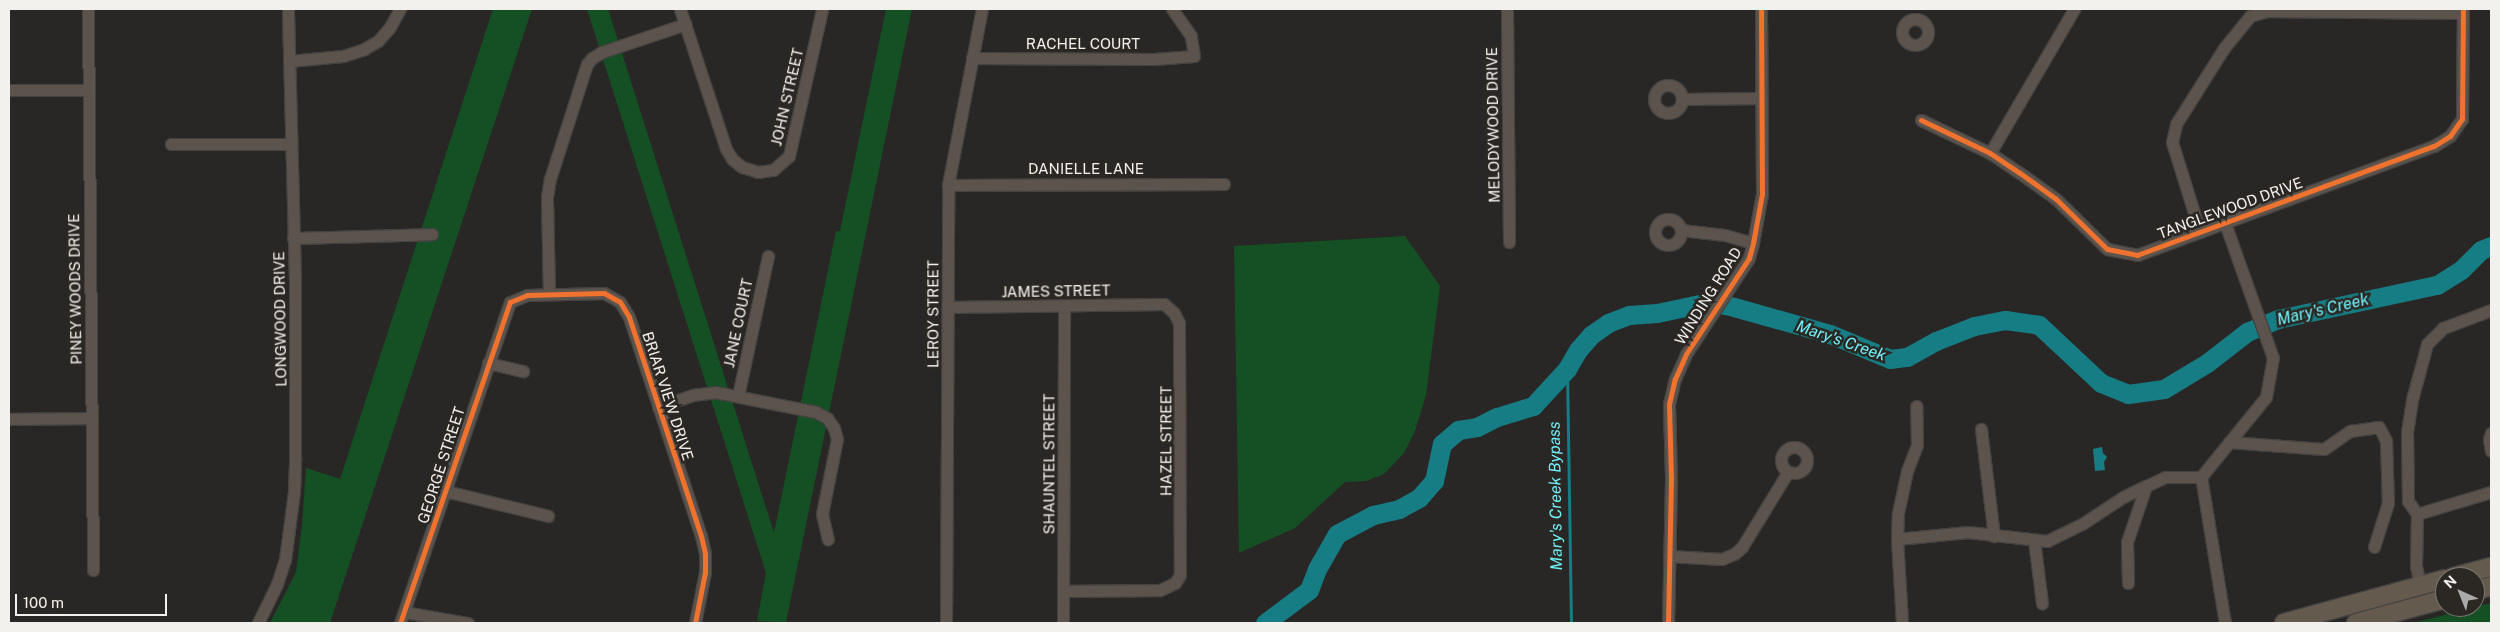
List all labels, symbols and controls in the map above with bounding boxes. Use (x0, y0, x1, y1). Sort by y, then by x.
street label: RACHEL COURT (1026, 35, 1140, 53)
street label: JOHN STREET (767, 46, 807, 148)
street label: MELODYWOOD DRIVE (1483, 47, 1503, 203)
street label: DANIELLE LANE (1028, 160, 1144, 178)
street label: TANGLEWOOD DRIVE (2155, 173, 2305, 243)
street label: PINEY WOODS DRIVE (65, 213, 85, 365)
street label: WINDING ROAD (1671, 244, 1745, 348)
street label: LONGWOOD DRIVE (270, 251, 290, 387)
street label: LEROY STREET (924, 260, 942, 368)
street label: JANE COURT (720, 277, 756, 369)
street label: JAMES STREET (1001, 281, 1111, 301)
water label: Mary's Creek (2275, 290, 2371, 330)
water label: Mary's Creek (1794, 317, 1888, 365)
street label: BRIAR VIEW DRIVE (639, 329, 697, 463)
street label: HAZEL STREET (1157, 386, 1175, 496)
street label: SHAUNTEL STREET (1040, 394, 1058, 534)
street label: GEORGE STREET (414, 404, 468, 526)
water label: Mary's Creek Bypass (1545, 421, 1567, 571)
north arrow (2435, 567, 2485, 617)
text: N (2441, 572, 2460, 591)
scale bar (18, 584, 170, 616)
text: 100 m (23, 594, 64, 611)

